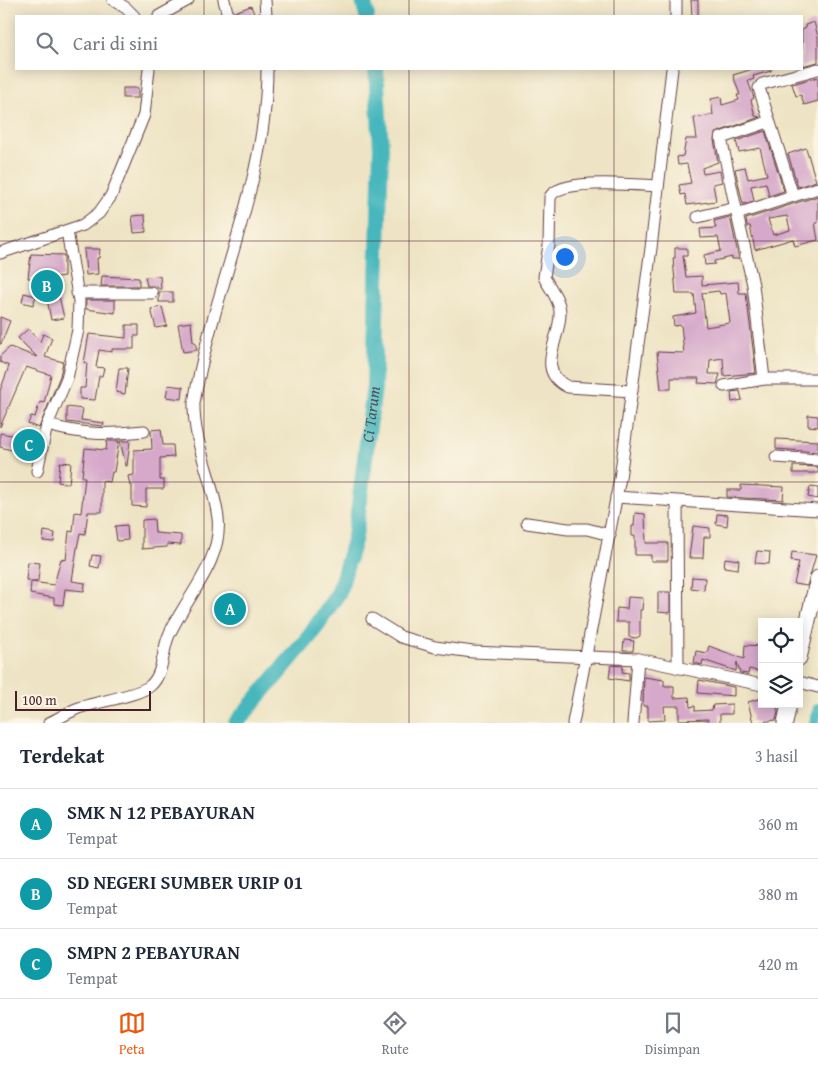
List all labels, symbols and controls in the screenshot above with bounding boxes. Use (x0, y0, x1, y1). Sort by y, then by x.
search box (15, 15, 803, 70)
icon: search (33, 29, 61, 57)
text: Cari di sini (73, 29, 158, 57)
your location (552, 244, 578, 270)
pin: B (31, 267, 63, 305)
water label: Ci Tarum (355, 384, 386, 444)
pin: C (13, 426, 45, 464)
pin: A (214, 590, 246, 628)
map controls (758, 618, 803, 708)
button: locate (758, 618, 803, 663)
button: layers (758, 663, 803, 708)
scale bar (15, 688, 151, 711)
text: 100 m (22, 690, 57, 710)
text: Terdekat (20, 740, 104, 771)
text: 3 hasil (755, 744, 798, 768)
text: SMK N 12 PEBAYURAN (67, 798, 255, 826)
text: A (31, 812, 41, 836)
text: 360 m (758, 812, 798, 836)
text: Tempat (67, 826, 118, 850)
text: SD NEGERI SUMBER URIP 01 (67, 868, 303, 896)
text: B (31, 882, 41, 906)
text: 380 m (758, 882, 798, 906)
text: Tempat (67, 896, 118, 920)
text: SMPN 2 PEBAYURAN (67, 938, 240, 966)
text: C (31, 952, 41, 976)
text: 420 m (758, 952, 798, 976)
text: Tempat (67, 966, 118, 990)
tab: Peta (118, 1009, 146, 1059)
tab: Rute (381, 1009, 409, 1059)
tab: Disimpan (645, 1009, 700, 1059)

